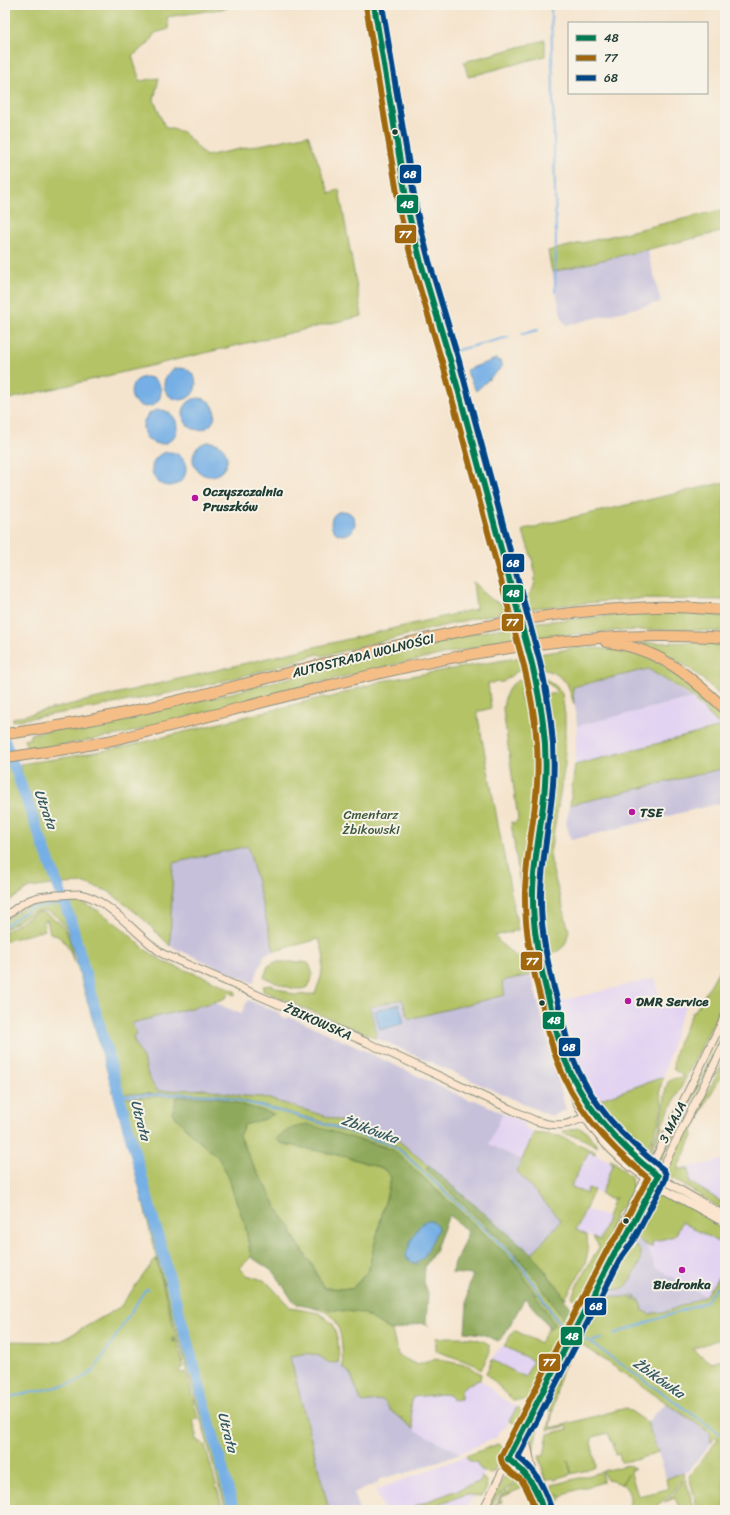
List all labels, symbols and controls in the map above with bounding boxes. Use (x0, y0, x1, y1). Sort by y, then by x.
legend (568, 22, 708, 94)
text: 48 (604, 27, 619, 49)
text: 77 (604, 47, 619, 69)
text: 68 (604, 67, 618, 89)
unlabelled marker (390, 127, 400, 137)
line badge: 68 (399, 164, 422, 184)
text: 68 (403, 165, 417, 184)
line badge: 48 (396, 194, 419, 214)
text: 48 (399, 195, 414, 214)
line badge: 77 (394, 224, 417, 244)
text: 77 (399, 225, 413, 244)
place label: Oczyszczalnia Pruszków (202, 480, 283, 518)
marker: Oczyszczalnia Pruszków (190, 493, 200, 503)
line badge: 68 (502, 553, 525, 573)
text: 68 (506, 554, 520, 573)
line badge: 48 (502, 584, 524, 603)
text: 48 (505, 584, 520, 603)
line badge: 77 (501, 613, 524, 632)
text: 77 (506, 613, 520, 632)
street label: AUTOSTRADA WOLNOŚCI (289, 627, 437, 685)
water label: Utrata (27, 786, 65, 834)
place label: TSE (640, 801, 664, 824)
park label: Cmentarz Żbikowski (342, 803, 400, 841)
marker: TSE (627, 807, 637, 817)
line badge: 77 (520, 951, 543, 971)
text: 77 (526, 952, 540, 971)
place label: DMR Service (636, 990, 709, 1013)
street label: ŻBIKOWSKA (280, 996, 356, 1047)
marker: DMR Service (623, 996, 633, 1006)
unlabelled marker (537, 998, 547, 1008)
line badge: 48 (542, 1011, 565, 1030)
text: 48 (546, 1011, 561, 1030)
line badge: 68 (558, 1037, 581, 1057)
text: 68 (562, 1038, 576, 1057)
water label: Utrata (123, 1097, 158, 1145)
street label: 3 MAJA (652, 1097, 693, 1147)
water label: Żbikówka (338, 1108, 403, 1152)
unlabelled marker (621, 1216, 631, 1226)
marker: Biedronka (677, 1265, 687, 1275)
place label: Biedronka (653, 1273, 711, 1296)
line badge: 68 (584, 1297, 607, 1316)
text: 68 (589, 1297, 603, 1316)
line badge: 48 (560, 1326, 583, 1346)
text: 48 (564, 1327, 579, 1346)
water label: Żbikówka (628, 1351, 691, 1407)
line badge: 77 (538, 1353, 561, 1372)
text: 77 (543, 1353, 557, 1372)
water label: Utrata (210, 1409, 245, 1457)

